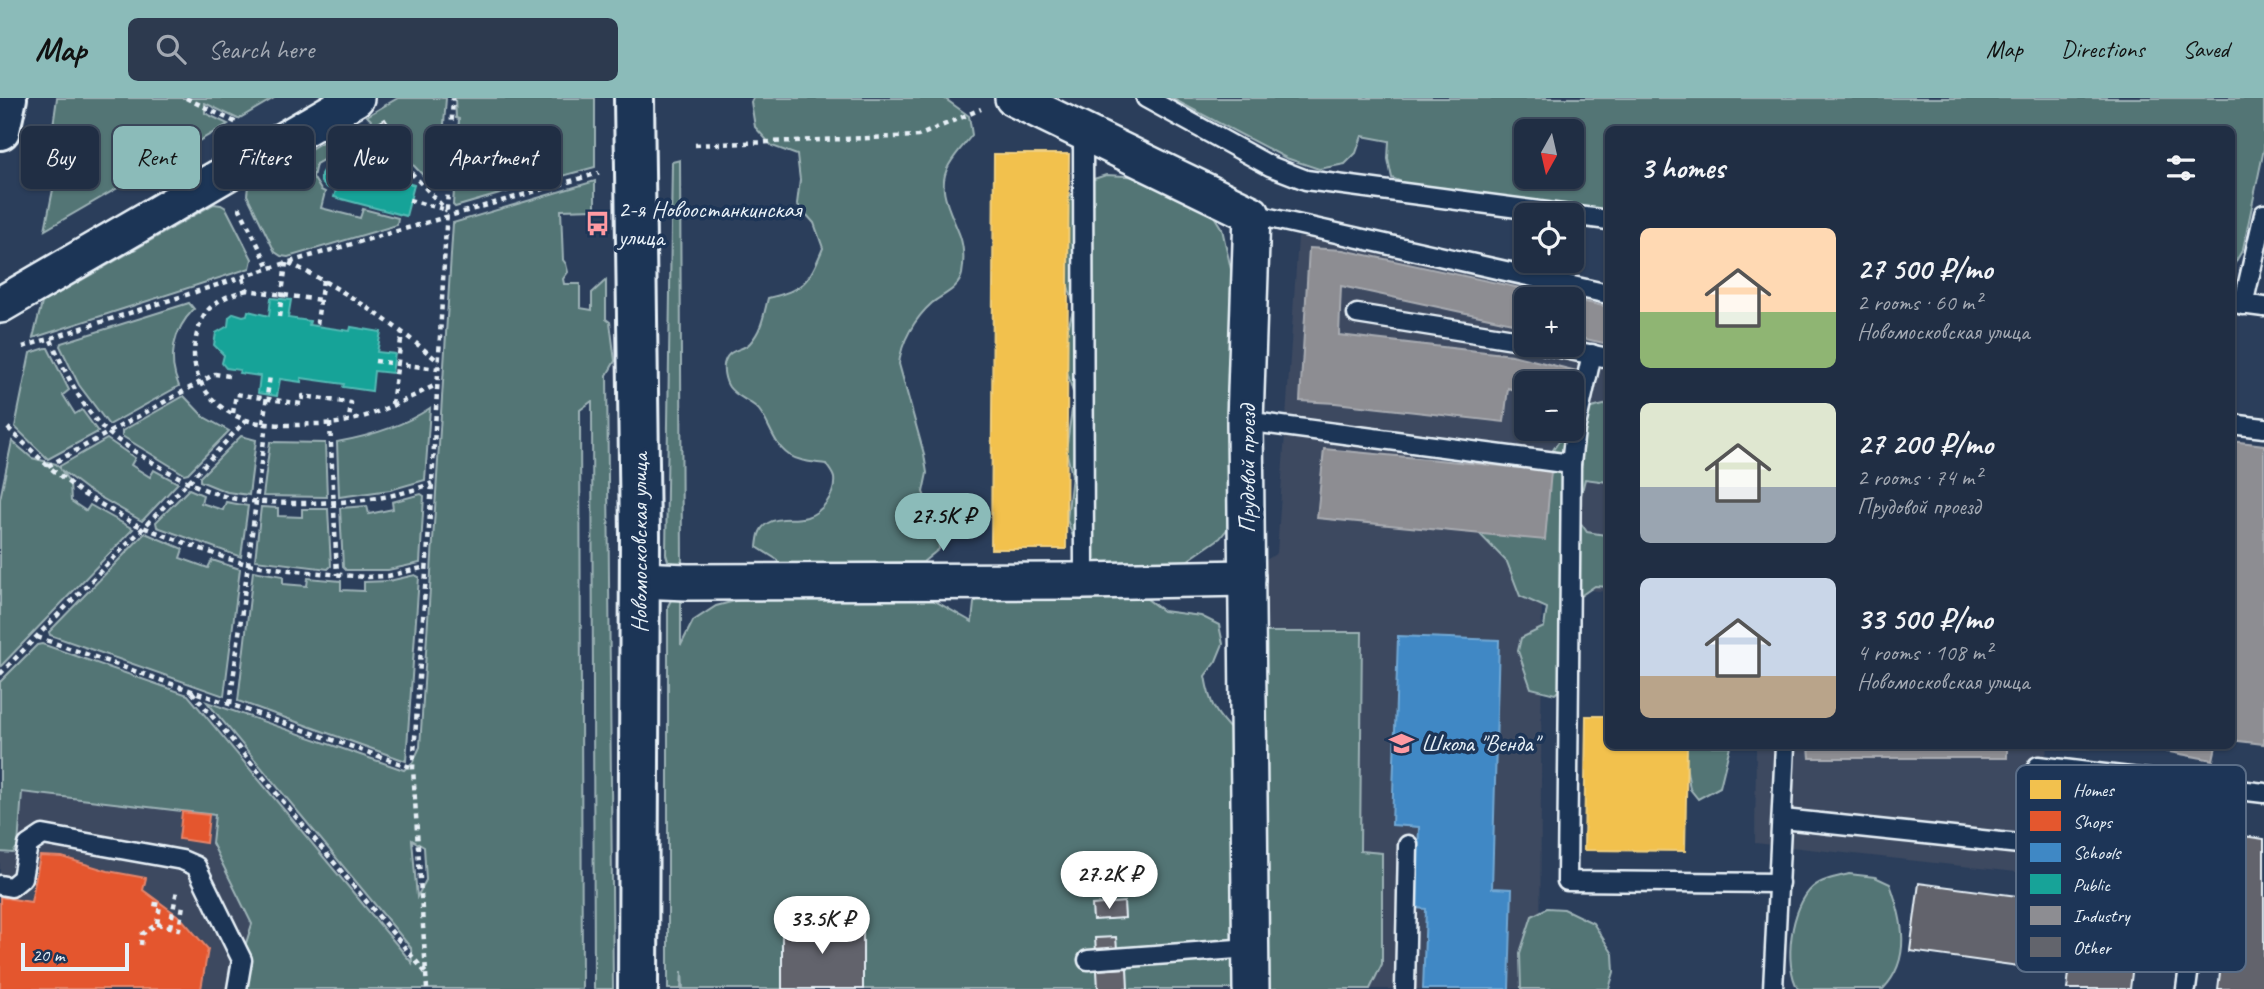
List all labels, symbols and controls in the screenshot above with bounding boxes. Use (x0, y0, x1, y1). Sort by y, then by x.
search box (128, 18, 618, 81)
text: Map (35, 28, 86, 70)
icon: search (152, 30, 190, 68)
text: Search here (208, 33, 314, 66)
text: Map (1986, 34, 2023, 64)
text: Directions (2061, 34, 2144, 64)
text: Saved (2182, 34, 2229, 64)
north arrow (1514, 119, 1584, 189)
map controls (1514, 119, 1584, 441)
chip: Buy (21, 126, 99, 189)
chip: Rent (113, 126, 200, 189)
chip: Filters (214, 126, 314, 189)
chip: New (328, 126, 411, 189)
chip: Apartment (425, 126, 561, 189)
text: 3 homes (1640, 149, 1725, 187)
icon: filters (2162, 149, 2200, 187)
place label: 2-я Новоостанкинская улица (616, 194, 803, 252)
button: locate (1514, 203, 1584, 273)
bus stop icon: 2-я Новоостанкинская улица (584, 209, 612, 237)
text: 27 500 ₽/mo (1857, 250, 1992, 288)
icon: home (1696, 256, 1780, 340)
button: + (1514, 287, 1584, 357)
text: 2 rooms · 60 m² (1857, 288, 1981, 317)
text: Новомосковская улица (1857, 317, 2030, 346)
button: − (1514, 371, 1584, 441)
street label: Прудовой проезд (1232, 402, 1262, 533)
text: 27 200 ₽/mo (1857, 425, 1993, 463)
icon: home (1696, 431, 1780, 515)
street label: Новомосковская улица (624, 451, 654, 633)
text: 2 rooms · 74 m² (1857, 463, 1981, 492)
text: Прудовой проезд (1857, 492, 1980, 521)
pin: 27.5K ₽ (878, 494, 1008, 553)
text: 27.5K ₽ (911, 501, 975, 530)
text: 33 500 ₽/mo (1857, 600, 1992, 638)
icon: home (1696, 606, 1780, 690)
text: 4 rooms · 108 m² (1857, 638, 1992, 667)
text: Новомосковская улица (1857, 667, 2030, 696)
place label: Школа "Венда" (1421, 728, 1544, 758)
school or university icon: Школа "Венда" (1387, 729, 1415, 757)
legend (2016, 765, 2246, 972)
text: Homes (2073, 778, 2115, 802)
text: Shops (2073, 810, 2113, 834)
text: Schools (2073, 841, 2123, 865)
pin: 27.2K ₽ (1044, 852, 1174, 911)
text: 27.2K ₽ (1077, 859, 1141, 888)
text: Public (2073, 873, 2111, 897)
pin: 33.5K ₽ (757, 896, 887, 956)
text: 33.5K ₽ (790, 904, 854, 933)
text: Industry (2073, 904, 2131, 928)
text: Other (2073, 936, 2113, 960)
scale bar (21, 940, 130, 972)
text: 20 m (32, 943, 64, 967)

